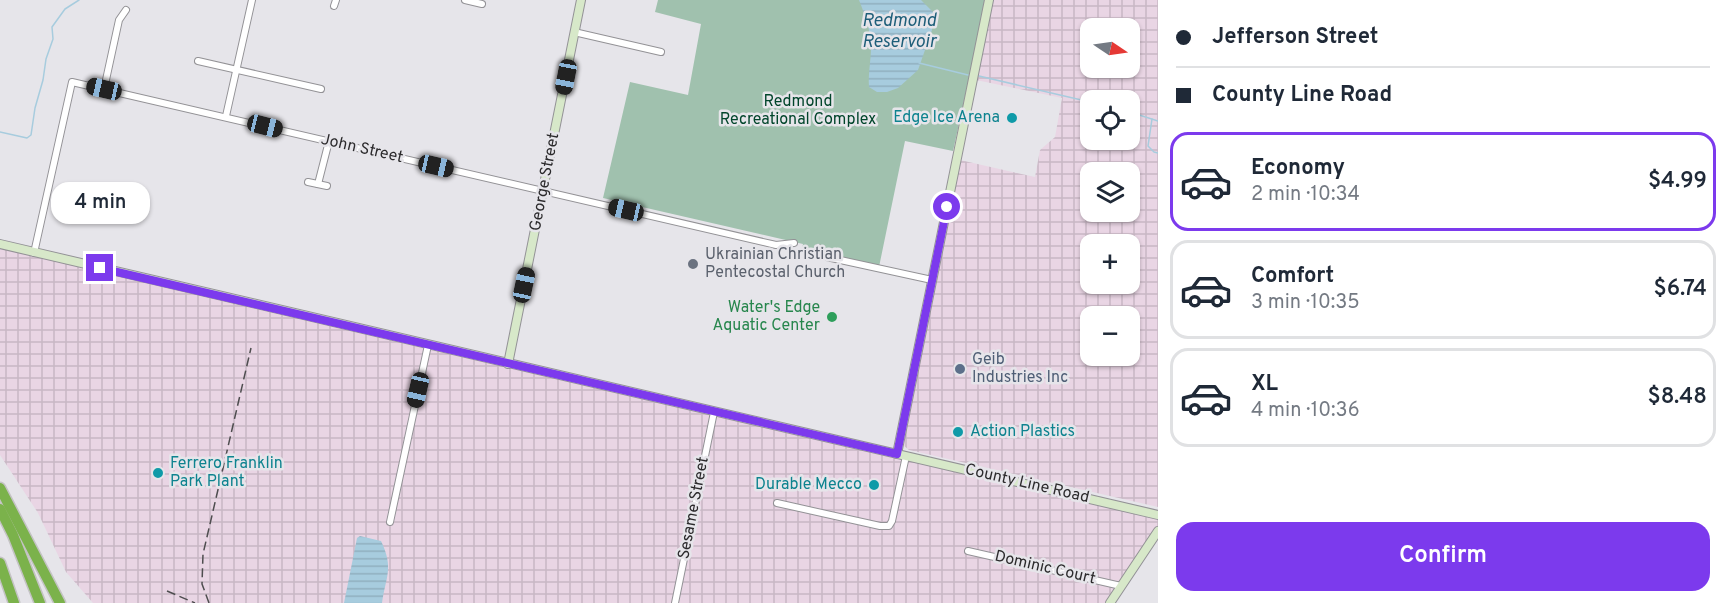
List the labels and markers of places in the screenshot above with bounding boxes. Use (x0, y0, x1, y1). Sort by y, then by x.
place label: Edge Ice Arena (893, 108, 1000, 128)
marker: Edge Ice Arena (1005, 111, 1019, 125)
place label: Ukrainian Christian Pentecostal Church (705, 245, 845, 283)
marker: Ukrainian Christian Pentecostal Church (686, 257, 700, 271)
place label: Water's Edge Aquatic Center (713, 298, 820, 336)
marker: Water's Edge Aquatic Center (825, 310, 839, 324)
place label: Geib Industries Inc (972, 350, 1068, 388)
marker: Geib Industries Inc (953, 362, 967, 376)
place label: Action Plastics (970, 422, 1075, 442)
marker: Action Plastics (951, 425, 965, 439)
place label: Ferrero Franklin Park Plant (170, 454, 283, 492)
marker: Ferrero Franklin Park Plant (151, 466, 165, 480)
place label: Durable Mecco (755, 475, 862, 495)
marker: Durable Mecco (867, 478, 881, 492)

